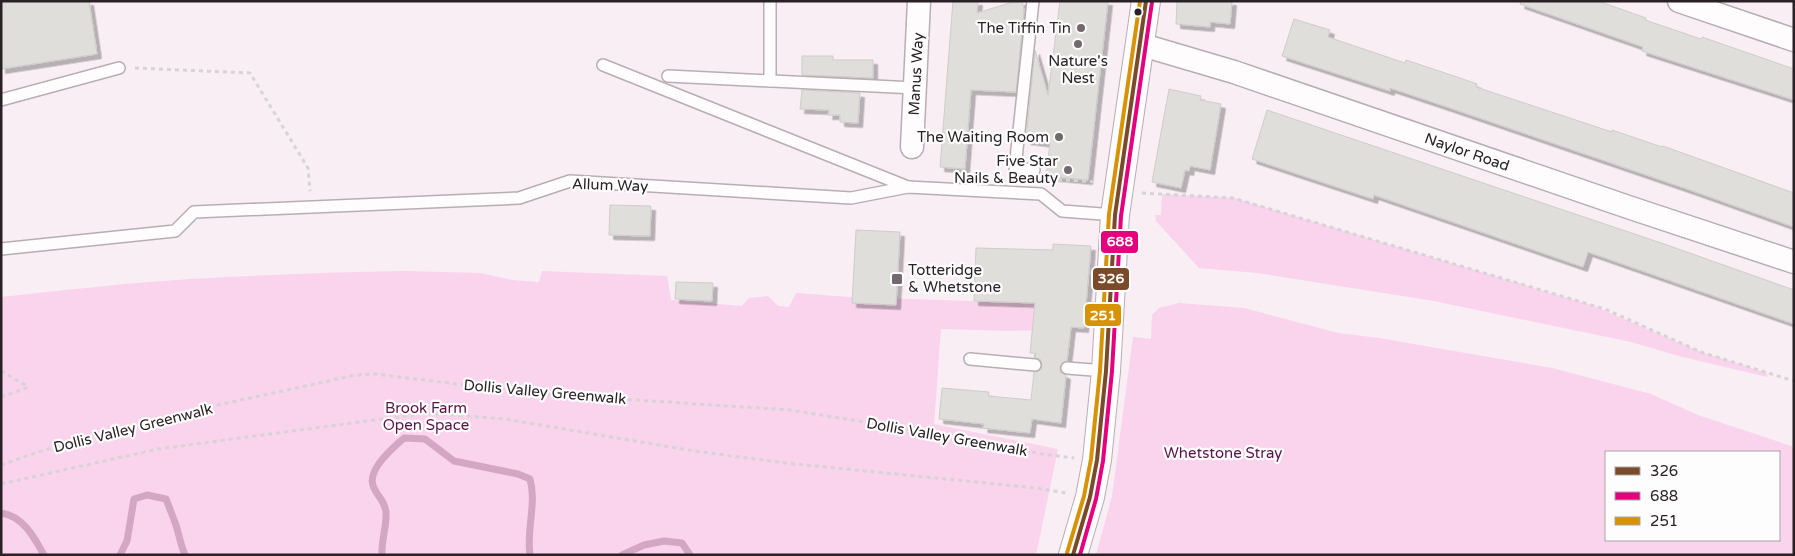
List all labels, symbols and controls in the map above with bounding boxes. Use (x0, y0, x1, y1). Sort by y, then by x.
unlabelled marker (1133, 7, 1143, 17)
place label: The Tiffin Tin (977, 19, 1071, 37)
marker: The Tiffin Tin (1075, 22, 1087, 34)
street label: Manus Way (905, 32, 927, 116)
marker: Nature's Nest (1072, 38, 1084, 50)
place label: Nature's Nest (1048, 52, 1108, 87)
place label: The Waiting Room (917, 128, 1049, 146)
street label: Naylor Road (1422, 129, 1512, 175)
marker: The Waiting Room (1053, 131, 1065, 143)
place label: Five Star Nails & Beauty (954, 152, 1058, 187)
marker: Five Star Nails & Beauty (1062, 164, 1074, 176)
street label: Allum Way (572, 175, 648, 195)
line badge: 688 (1100, 230, 1139, 254)
text: 688 (1107, 233, 1133, 250)
place label: Totteridge & Whetstone (908, 261, 1001, 296)
line badge: 326 (1092, 267, 1130, 291)
text: 326 (1098, 270, 1124, 287)
marker: Totteridge & Whetstone (890, 272, 904, 286)
line badge: 251 (1084, 303, 1122, 327)
text: 251 (1090, 307, 1116, 324)
street label: Dollis Valley Greenwalk (463, 376, 627, 408)
park label: Brook Farm Open Space (383, 399, 469, 434)
street label: Dollis Valley Greenwalk (52, 400, 214, 456)
street label: Dollis Valley Greenwalk (865, 414, 1029, 460)
park label: Whetstone Stray (1164, 444, 1282, 462)
legend (1605, 451, 1780, 541)
text: 326 (1650, 462, 1678, 480)
text: 688 (1650, 487, 1678, 505)
text: 251 (1650, 512, 1678, 530)

